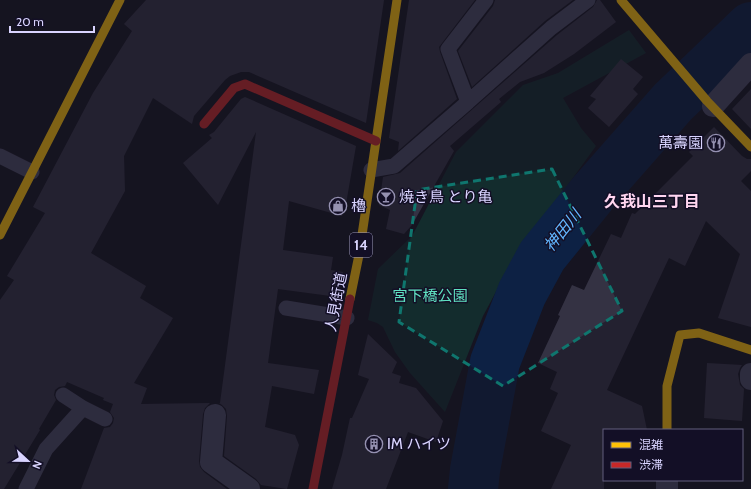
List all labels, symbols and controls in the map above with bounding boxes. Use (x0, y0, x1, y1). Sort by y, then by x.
scale bar (10, 8, 94, 34)
text: 20 m (16, 14, 44, 29)
restaurant icon: 萬壽園 (706, 133, 726, 153)
place label: 萬壽園 (658, 134, 703, 152)
bar icon: 焼き鳥 とり亀 (376, 187, 396, 207)
place label: 焼き鳥 とり亀 (399, 188, 492, 206)
district label: 久我山三丁目 (604, 192, 700, 211)
shop icon: 櫓 (328, 196, 348, 216)
place label: 櫓 (351, 197, 366, 215)
water label: 神田川 (540, 204, 586, 255)
road number: 14 (350, 233, 372, 257)
street label: 人見街道 (321, 271, 351, 333)
park label: 宮下橋公園 (392, 287, 468, 305)
legend (603, 429, 743, 481)
building icon: IM ハイツ (364, 434, 384, 454)
place label: IM ハイツ (387, 435, 451, 453)
text: 混雑 (639, 437, 663, 452)
north arrow (8, 441, 48, 481)
text: 渋滞 (639, 457, 663, 472)
text: N (29, 459, 45, 471)

